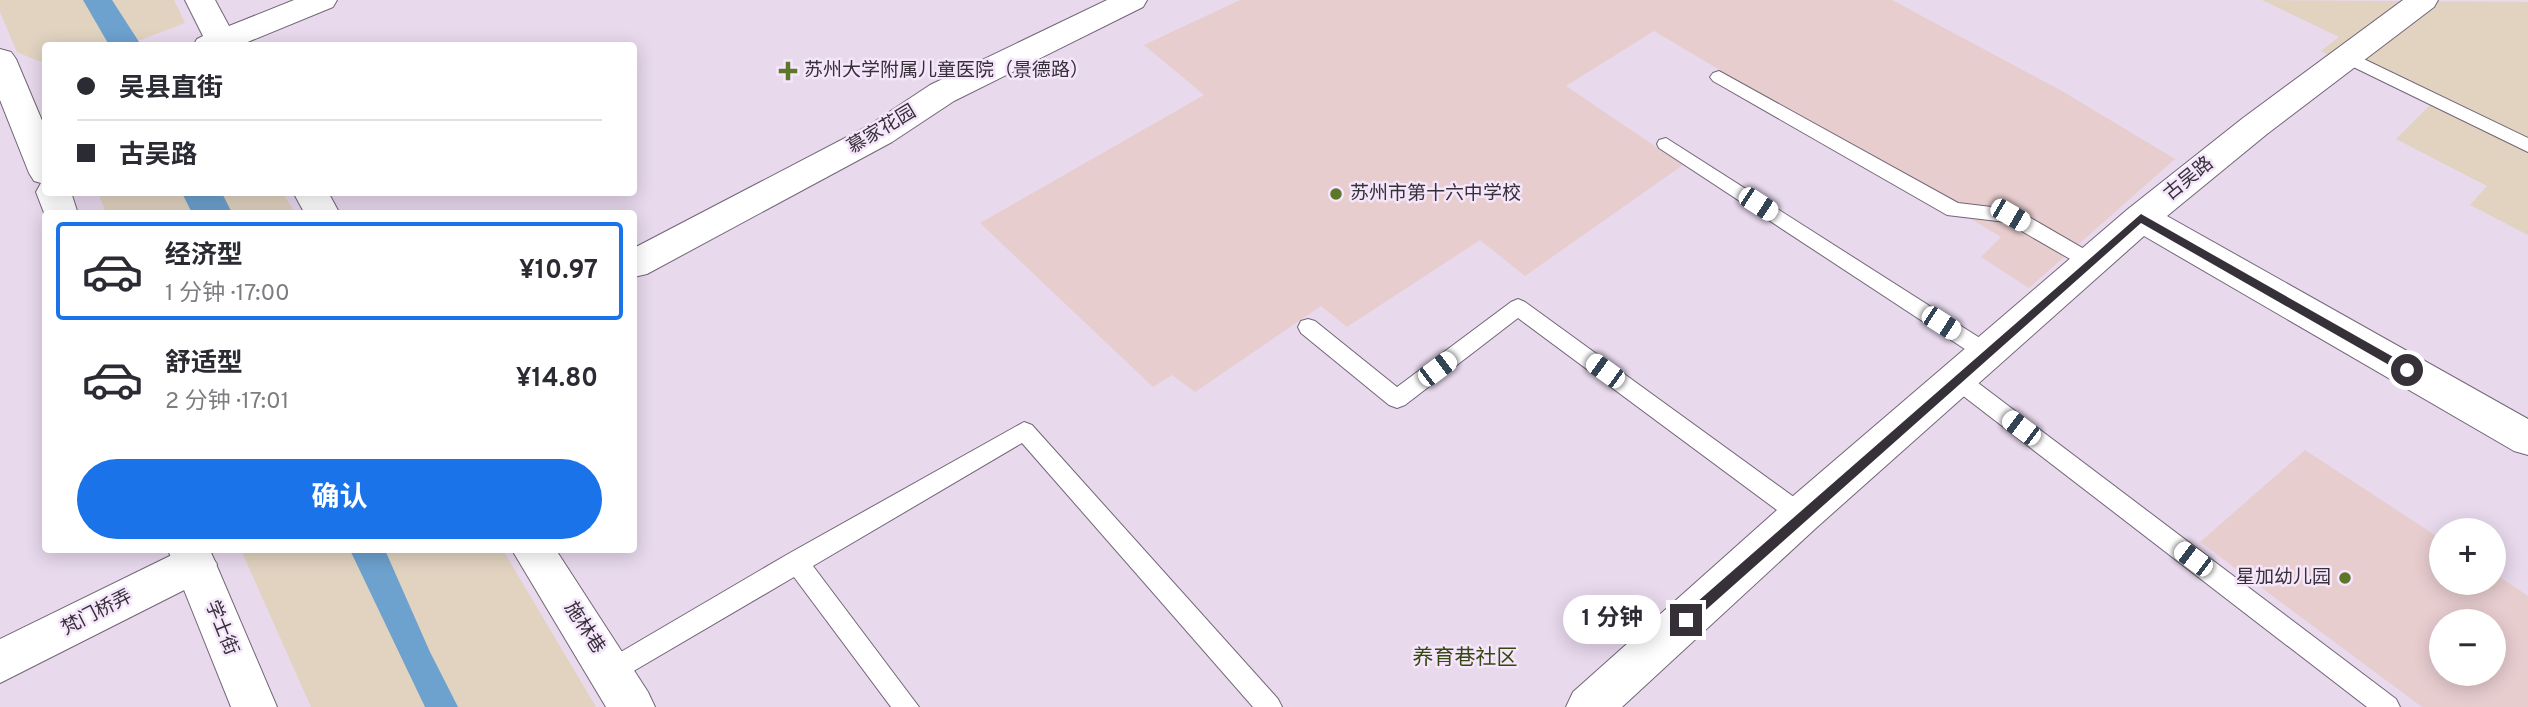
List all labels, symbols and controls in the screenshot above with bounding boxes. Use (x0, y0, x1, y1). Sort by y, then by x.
place label: 苏州大学附属儿童医院（景德路） (804, 59, 1089, 83)
marker: 苏州大学附属儿童医院（景德路） (778, 61, 798, 81)
text: 吴县直街 (119, 73, 223, 106)
street label: 慕家花园 (843, 100, 921, 160)
text: 古吴路 (119, 140, 197, 173)
street label: 古吴路 (2159, 152, 2219, 206)
place label: 苏州市第十六中学校 (1350, 182, 1521, 206)
car (1735, 184, 1782, 224)
marker: 苏州市第十六中学校 (1328, 186, 1344, 202)
car (1987, 195, 2034, 235)
icon: car (81, 240, 144, 303)
text: 经济型 (165, 240, 243, 273)
text: ¥10.97 (519, 255, 598, 288)
text: 1 分钟 · 17:00 (165, 280, 290, 309)
car (1918, 303, 1965, 343)
icon: car (81, 348, 144, 411)
text: 舒适型 (165, 348, 243, 381)
car (1414, 348, 1461, 390)
car (1582, 350, 1629, 392)
route start (2391, 354, 2423, 386)
text: ¥14.80 (516, 363, 598, 396)
text: 2 分钟 · 17:01 (165, 388, 289, 417)
car (1998, 407, 2045, 449)
button: 确认 (77, 459, 602, 539)
map controls (2429, 518, 2506, 686)
button: + (2429, 518, 2506, 595)
car (2170, 538, 2217, 580)
place label: 星加幼儿园 (2236, 566, 2331, 590)
marker: 星加幼儿园 (2337, 570, 2353, 586)
street label: 梵门桥弄 (58, 585, 136, 641)
callout: 1 分钟 (1564, 596, 1662, 644)
street label: 学士街 (199, 597, 243, 659)
street label: 施林巷 (558, 598, 610, 658)
route end (1670, 604, 1702, 636)
text: 1 分钟 (1582, 605, 1642, 634)
button: − (2429, 609, 2506, 686)
district label: 养育巷社区 (1413, 645, 1518, 672)

